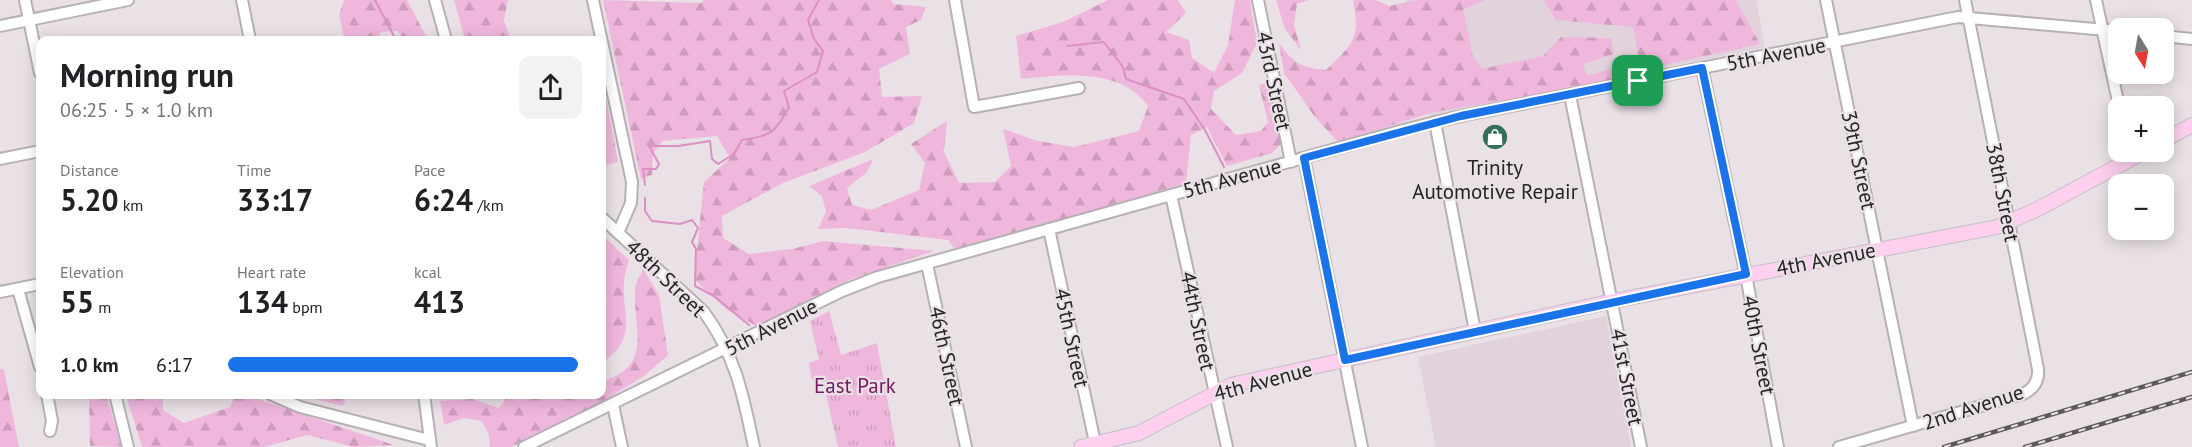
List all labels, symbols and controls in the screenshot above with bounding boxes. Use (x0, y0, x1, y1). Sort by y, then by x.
north arrow (2108, 18, 2174, 84)
map controls (2108, 18, 2174, 240)
street label: 43rd Street (1250, 29, 1298, 133)
street label: 5th Avenue (1724, 31, 1828, 77)
text: Morning run (60, 53, 234, 96)
pin (1612, 55, 1663, 106)
button: share (519, 56, 582, 119)
icon: arrive (1621, 64, 1654, 97)
button: + (2108, 96, 2174, 162)
text: 06:25 · 5 × 1.0 km (60, 97, 213, 123)
street label: 39th Street (1835, 108, 1883, 212)
shop icon: Trinity Automotive Repair (1480, 122, 1510, 152)
street label: 38th Street (1980, 140, 2026, 244)
street label: 5th Avenue (1180, 152, 1284, 204)
place label: Trinity Automotive Repair (1412, 154, 1578, 205)
text: Distance (60, 160, 119, 180)
text: Time (237, 160, 271, 180)
text: Pace (414, 160, 445, 180)
button: − (2108, 174, 2174, 240)
text: 5.20 (60, 180, 118, 219)
text: 33:17 (237, 180, 313, 219)
text: 6:24 (414, 180, 473, 219)
text: km (118, 195, 143, 215)
text: /km (473, 195, 504, 215)
street label: 48th Street (620, 233, 712, 323)
street label: 4th Avenue (1774, 236, 1878, 282)
text: Elevation (60, 262, 124, 282)
text: Heart rate (237, 262, 306, 282)
text: kcal (414, 262, 441, 282)
street label: 44th Street (1174, 269, 1222, 373)
text: 55 (60, 282, 94, 321)
text: 134 (237, 282, 288, 321)
text: 413 (414, 282, 465, 321)
street label: 45th Street (1048, 286, 1096, 390)
street label: 5th Avenue (720, 292, 822, 362)
street label: 40th Street (1736, 293, 1782, 397)
text: m (94, 297, 111, 317)
text: bpm (288, 297, 323, 317)
street label: 46th Street (923, 304, 971, 408)
street label: 41st Street (1604, 326, 1650, 428)
text: 1.0 km (60, 352, 119, 378)
text: 6:17 (156, 352, 193, 378)
street label: 4th Avenue (1211, 355, 1315, 407)
park label: East Park (814, 372, 896, 399)
street label: 2nd Avenue (1919, 378, 2027, 436)

